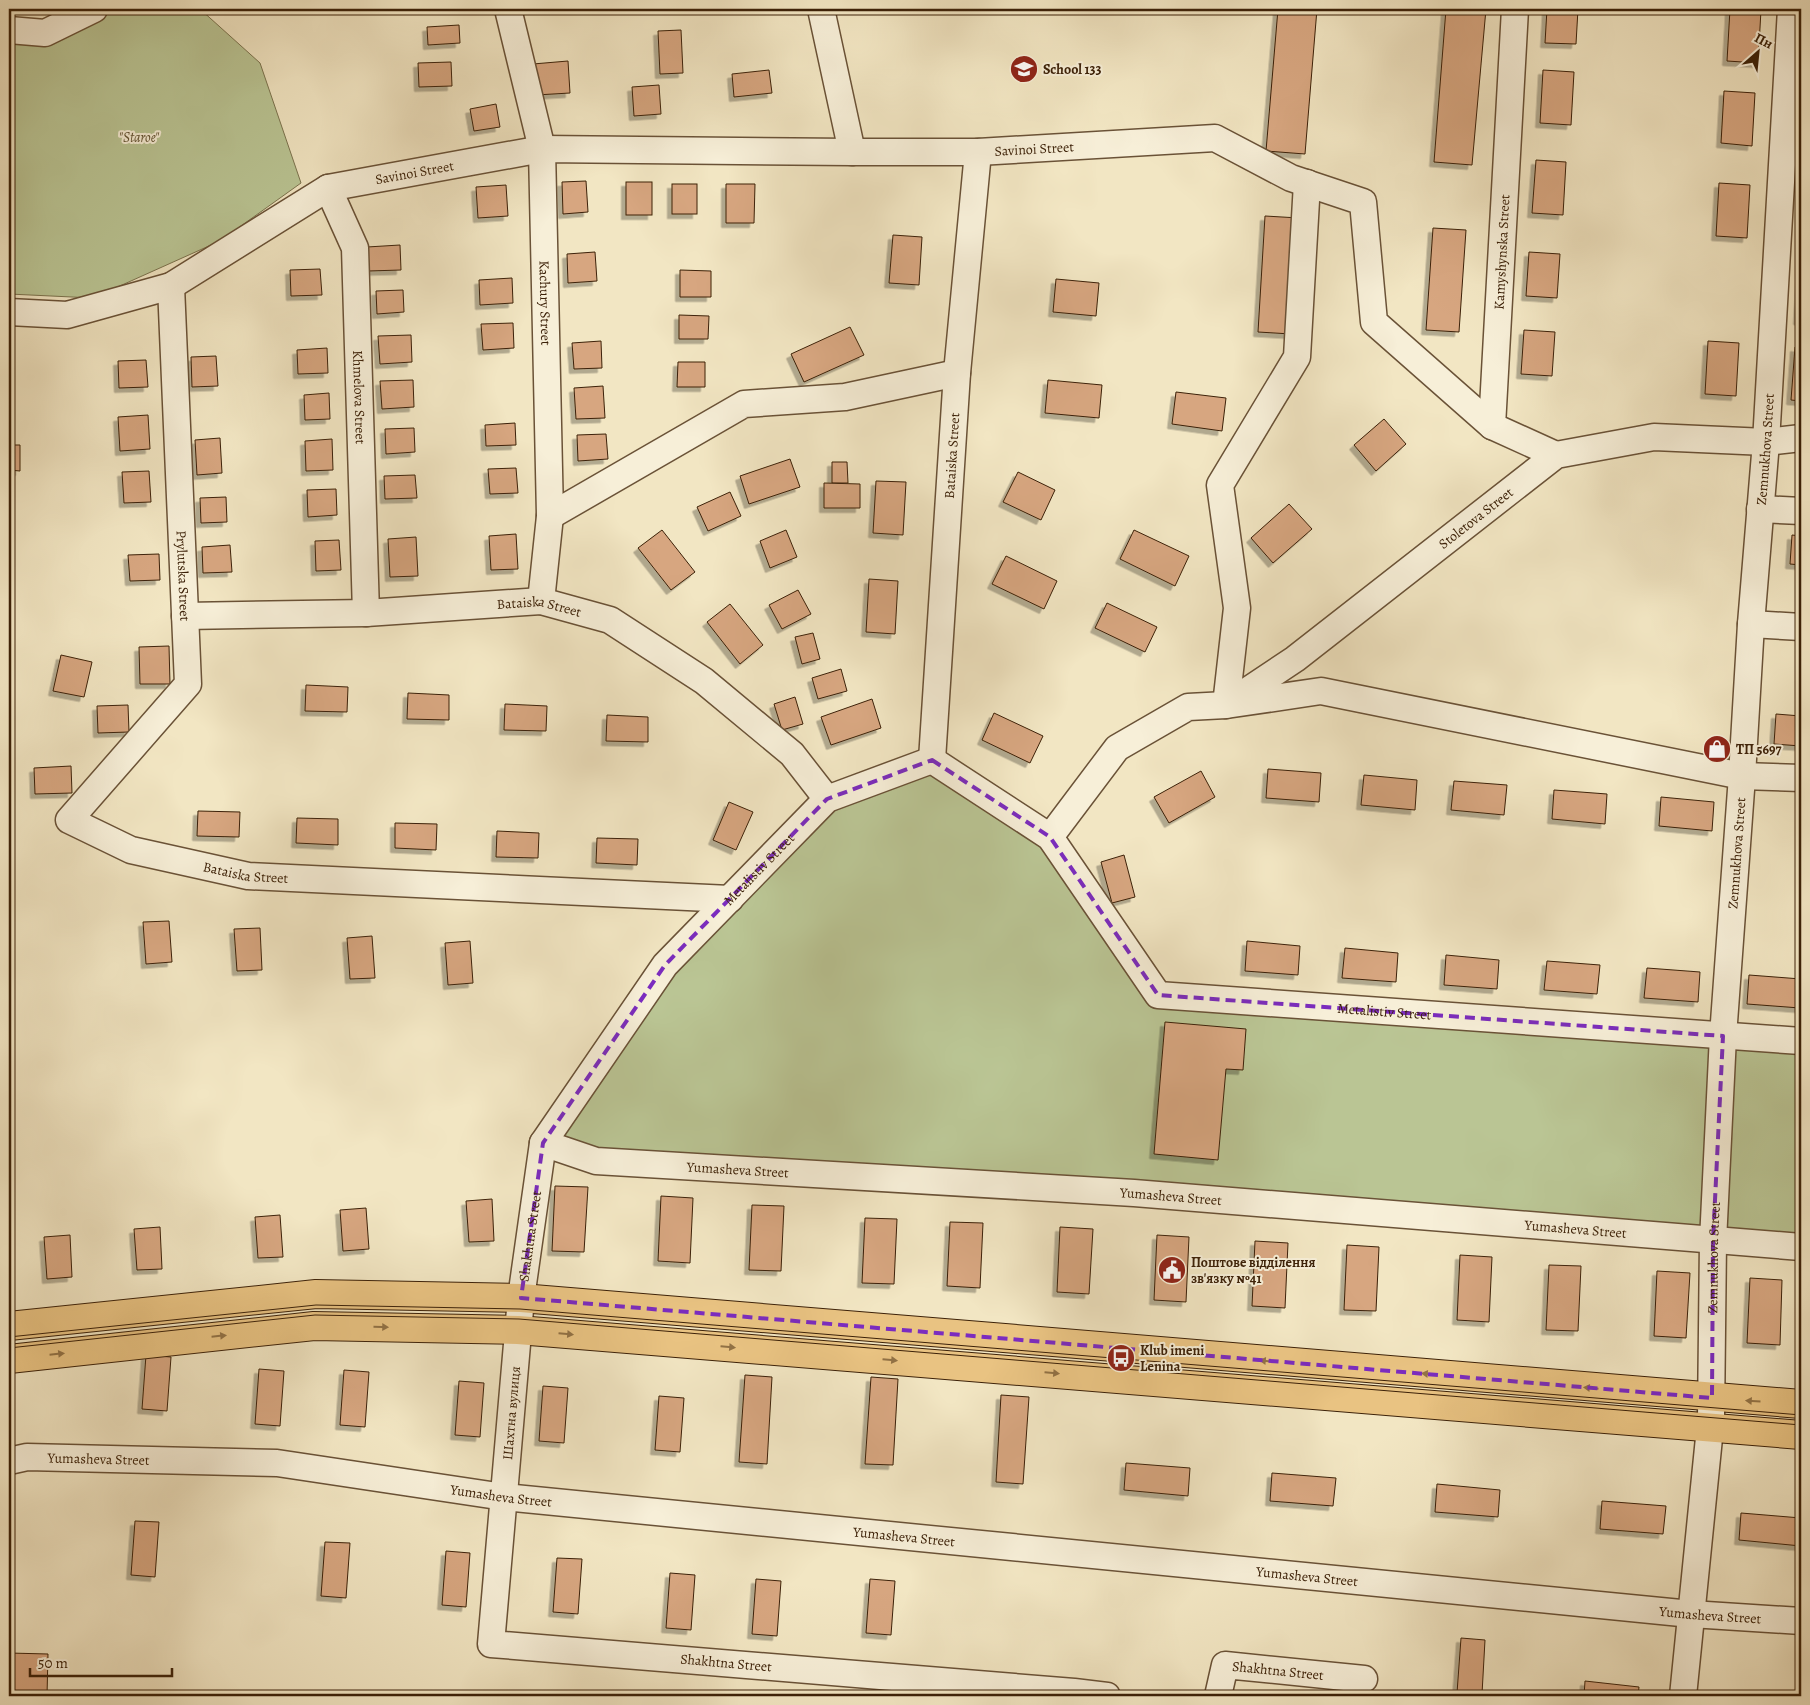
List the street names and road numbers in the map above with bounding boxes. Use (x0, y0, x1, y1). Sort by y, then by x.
street label: Savinoi Street (994, 137, 1075, 161)
street label: Savinoi Street (374, 156, 456, 189)
street label: Kamyshynska Street (1489, 193, 1515, 310)
street label: Kachury Street (535, 260, 556, 346)
street label: Khmelova Street (349, 350, 370, 445)
street label: Zemnukhova Street (1751, 392, 1778, 506)
street label: Bataiska Street (939, 412, 964, 499)
street label: Stoletova Street (1434, 482, 1517, 553)
street label: Prylutska Street (172, 530, 195, 622)
street label: Bataiska Street (496, 591, 584, 621)
street label: Zemnukhova Street (1723, 796, 1750, 910)
street label: Metalistiv Street (719, 828, 799, 909)
street label: Bataiska Street (201, 857, 289, 887)
street label: Metalistiv Street (1337, 998, 1432, 1024)
street label: Yumasheva Street (685, 1157, 790, 1182)
street label: Yumasheva Street (1118, 1183, 1223, 1210)
street label: Shakhtna Street (514, 1189, 546, 1283)
street label: Zemnukhova Street (1703, 1201, 1724, 1313)
street label: Yumasheva Street (1523, 1215, 1628, 1242)
street label: Шахтна вулиця (497, 1365, 525, 1461)
street label: Yumasheva Street (46, 1448, 150, 1469)
street label: Yumasheva Street (448, 1479, 553, 1511)
street label: Yumasheva Street (851, 1522, 956, 1551)
street label: Yumasheva Street (1254, 1562, 1359, 1591)
street label: Yumasheva Street (1657, 1601, 1762, 1628)
street label: Shakhtna Street (679, 1650, 773, 1676)
street label: Shakhtna Street (1231, 1656, 1325, 1684)

